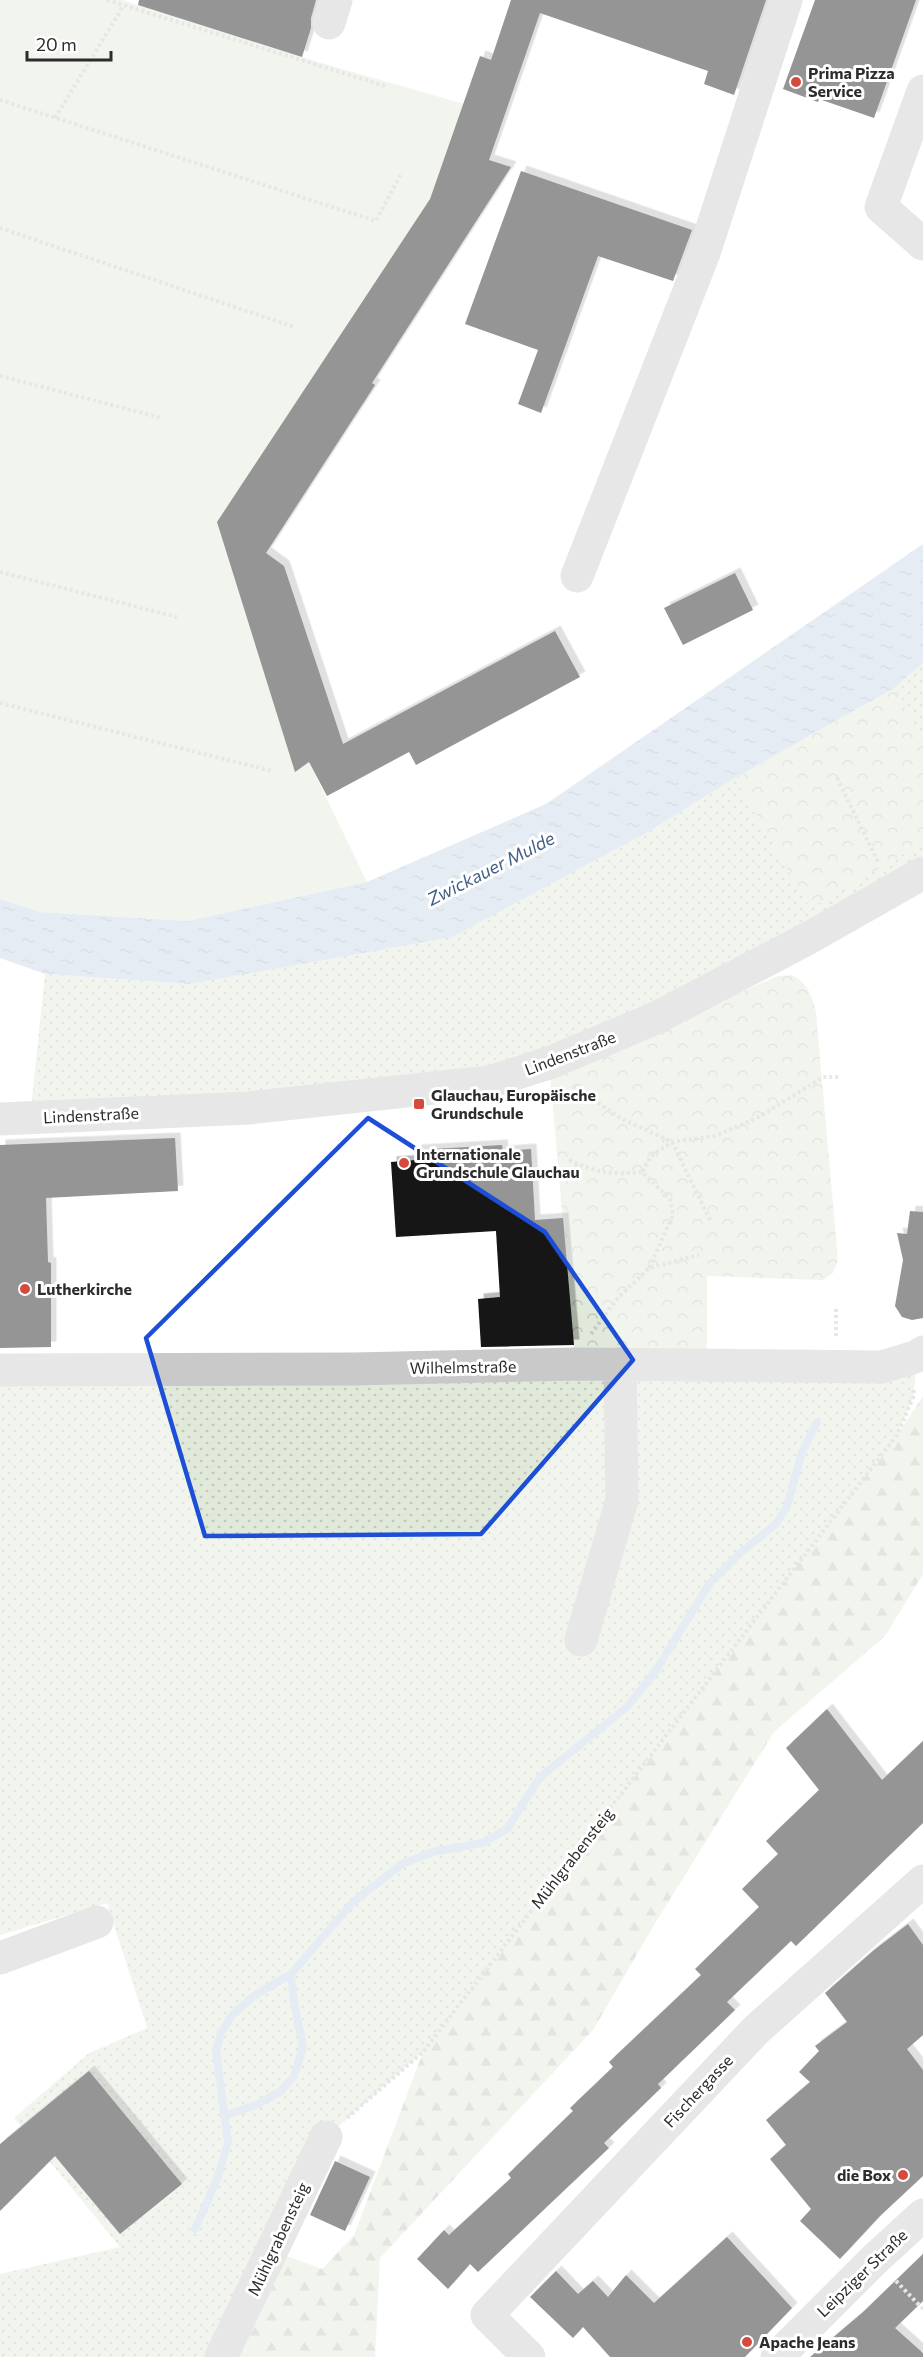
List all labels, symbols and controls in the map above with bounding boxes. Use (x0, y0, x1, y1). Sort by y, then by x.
scale bar (27, 24, 111, 62)
text: 20 m (36, 33, 77, 55)
place label: Prima Pizza Service (808, 63, 895, 100)
marker: Prima Pizza Service (789, 75, 803, 89)
water label: Zwickauer Mulde (422, 826, 558, 910)
street label: Lindenstraße (522, 1026, 618, 1079)
place label: Glauchau, Europäische Grundschule (431, 1085, 596, 1122)
marker: Glauchau, Europäische Grundschule (412, 1097, 426, 1111)
street label: Lindenstraße (43, 1103, 139, 1126)
place label: Internationale Grundschule Glauchau (416, 1144, 580, 1181)
marker: Internationale Grundschule Glauchau (397, 1156, 411, 1170)
place label: Lutherkirche (37, 1279, 132, 1298)
marker: Lutherkirche (18, 1282, 32, 1296)
street label: Wilhelmstraße (409, 1356, 516, 1377)
street label: Mühlgrabensteig (526, 1803, 617, 1912)
street label: Fischergasse (659, 2050, 736, 2131)
place label: die Box (837, 2165, 891, 2184)
marker: die Box (896, 2168, 910, 2182)
street label: Mühlgrabensteig (243, 2179, 312, 2298)
street label: Leipziger Straße (813, 2225, 911, 2321)
place label: Apache Jeans (759, 2332, 856, 2351)
marker: Apache Jeans (740, 2335, 754, 2349)

